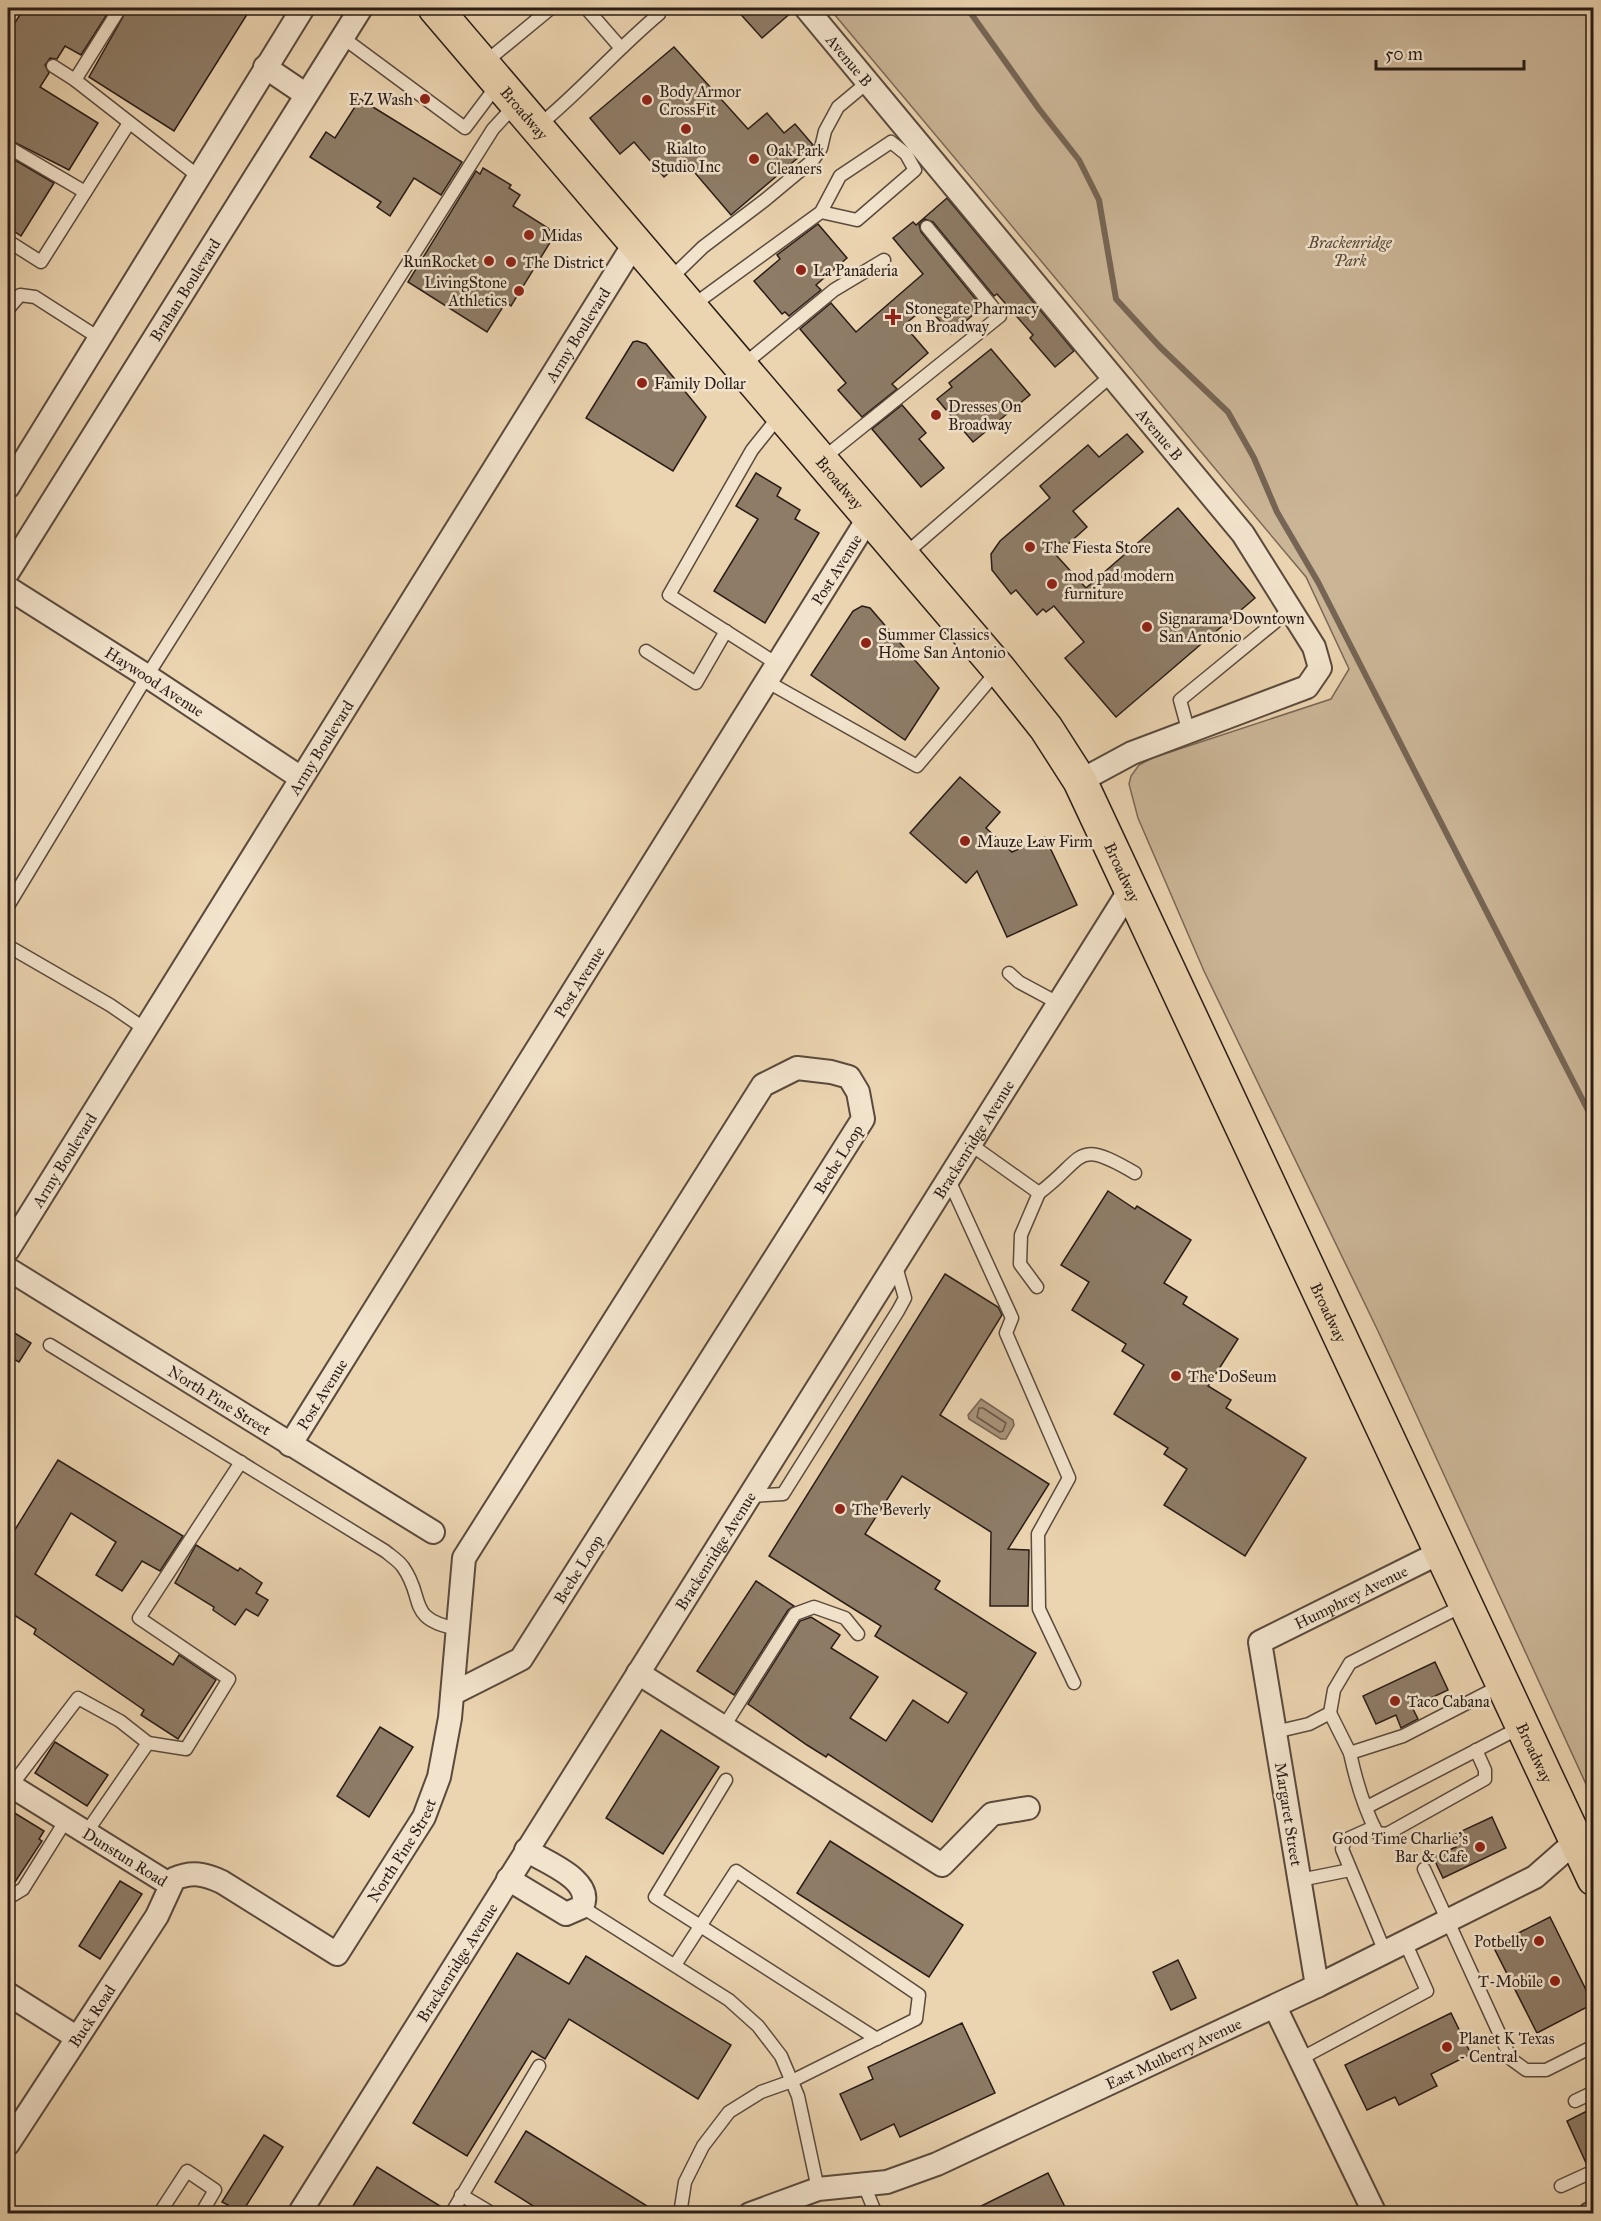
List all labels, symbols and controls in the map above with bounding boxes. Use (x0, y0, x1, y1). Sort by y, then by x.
street label: Avenue B (821, 30, 876, 91)
scale bar (1376, 33, 1524, 71)
text: 50 m (1385, 43, 1423, 65)
place label: Body Armor CrossFit (659, 82, 741, 119)
street label: Broadway (496, 83, 552, 144)
place label: E Z Wash (349, 90, 413, 109)
marker: E Z Wash (418, 92, 432, 106)
marker: Body Armor CrossFit (640, 93, 654, 107)
marker: Rialto Studio Inc (679, 122, 693, 136)
place label: Rialto Studio Inc (651, 139, 721, 176)
place label: Oak Park Cleaners (766, 141, 825, 178)
marker: Oak Park Cleaners (747, 152, 761, 166)
place label: Midas (541, 226, 583, 245)
marker: Midas (522, 228, 536, 242)
park label: Brackenridge Park (1307, 233, 1393, 270)
street label: Brahan Boulevard (146, 235, 224, 345)
place label: RunRocket (403, 252, 477, 271)
place label: The District (523, 253, 605, 272)
marker: RunRocket (482, 254, 496, 268)
marker: The District (504, 255, 518, 269)
place label: La Panaderia (813, 261, 898, 280)
marker: La Panaderia (794, 263, 808, 277)
place label: LivingStone Athletics (424, 273, 507, 310)
marker: LivingStone Athletics (512, 284, 526, 298)
street label: Army Boulevard (541, 284, 614, 386)
place label: Stonegate Pharmacy on Broadway (905, 299, 1039, 336)
marker: Stonegate Pharmacy on Broadway (886, 310, 900, 324)
place label: Family Dollar (654, 374, 746, 393)
marker: Family Dollar (635, 376, 649, 390)
place label: Dresses On Broadway (948, 397, 1022, 434)
street label: Avenue B (1132, 404, 1187, 464)
marker: Dresses On Broadway (929, 408, 943, 422)
street label: Broadway (812, 453, 868, 514)
street label: Post Avenue (807, 530, 866, 609)
place label: The Fiesta Store (1042, 538, 1151, 557)
marker: The Fiesta Store (1023, 540, 1037, 554)
place label: mod pad modern furniture (1064, 566, 1175, 603)
marker: mod pad modern furniture (1045, 577, 1059, 591)
place label: Signarama Downtown San Antonio (1159, 609, 1305, 646)
marker: Signarama Downtown San Antonio (1140, 620, 1154, 634)
place label: Summer Classics Home San Antonio (878, 625, 1006, 662)
marker: Summer Classics Home San Antonio (859, 636, 873, 650)
street label: Haywood Avenue (101, 643, 208, 721)
street label: Army Boulevard (284, 697, 358, 799)
place label: Mauze Law Firm (977, 832, 1094, 851)
marker: Mauze Law Firm (958, 834, 972, 848)
street label: Broadway (1100, 839, 1145, 906)
street label: Post Avenue (550, 943, 609, 1021)
street label: Brackenridge Avenue (930, 1076, 1018, 1202)
street label: Army Boulevard (27, 1110, 101, 1212)
street label: Beebe Loop (810, 1121, 867, 1197)
street label: Broadway (1306, 1280, 1351, 1346)
street label: Post Avenue (293, 1355, 352, 1433)
street label: North Pine Street (164, 1361, 275, 1440)
place label: The DoSeum (1188, 1367, 1277, 1386)
marker: The DoSeum (1169, 1369, 1183, 1383)
street label: Brackenridge Avenue (671, 1488, 760, 1614)
place label: The Beverly (852, 1500, 931, 1519)
marker: The Beverly (833, 1502, 847, 1516)
street label: Beebe Loop (550, 1531, 607, 1607)
street label: Humphrey Avenue (1291, 1561, 1411, 1633)
place label: Taco Cabana (1407, 1692, 1490, 1711)
marker: Taco Cabana (1388, 1694, 1402, 1708)
street label: Broadway (1512, 1720, 1557, 1786)
street label: Margaret Street (1270, 1761, 1306, 1868)
street label: North Pine Street (363, 1796, 440, 1906)
street label: Dunstun Road (79, 1824, 171, 1891)
place label: Good Time Charlie's Bar & Cafe (1332, 1829, 1468, 1866)
marker: Good Time Charlie's Bar & Cafe (1473, 1840, 1487, 1854)
street label: Brackenridge Avenue (413, 1899, 502, 2026)
place label: Potbelly (1474, 1932, 1528, 1951)
marker: Potbelly (1532, 1934, 1546, 1948)
place label: T-Mobile (1478, 1972, 1543, 1991)
marker: T-Mobile (1548, 1974, 1562, 1988)
street label: Buck Road (65, 1981, 119, 2051)
street label: East Mulberry Avenue (1103, 2014, 1245, 2094)
place label: Planet K Texas - Central (1459, 2029, 1555, 2066)
marker: Planet K Texas - Central (1440, 2040, 1454, 2054)

